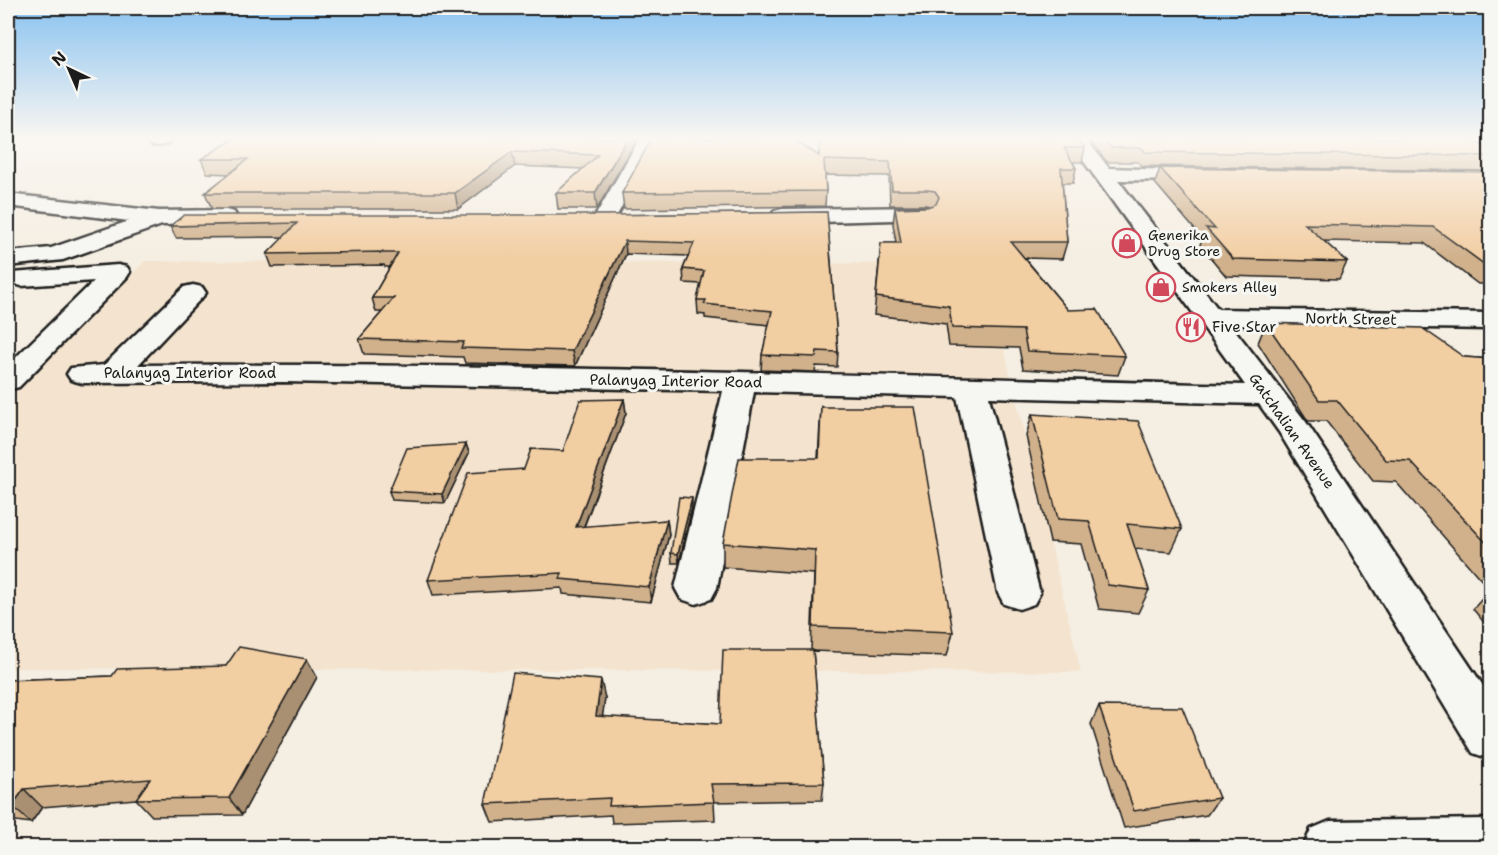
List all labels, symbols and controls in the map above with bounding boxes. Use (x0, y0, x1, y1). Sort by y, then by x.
north arrow (39, 39, 99, 99)
text: N (47, 47, 71, 71)
place label: Generika Drug Store (1148, 226, 1220, 260)
shop icon: Generika Drug Store (1111, 227, 1143, 259)
shop icon: Smokers Alley (1145, 271, 1177, 303)
place label: Smokers Alley (1182, 278, 1277, 296)
street label: North Street (1305, 308, 1397, 330)
restaurant icon: Five Star (1175, 311, 1207, 343)
place label: Five Star (1212, 317, 1276, 337)
street label: Palanyag Interior Road (104, 363, 277, 383)
street label: Palanyag Interior Road (590, 369, 763, 393)
street label: Gatchalian Avenue (1244, 369, 1340, 493)

